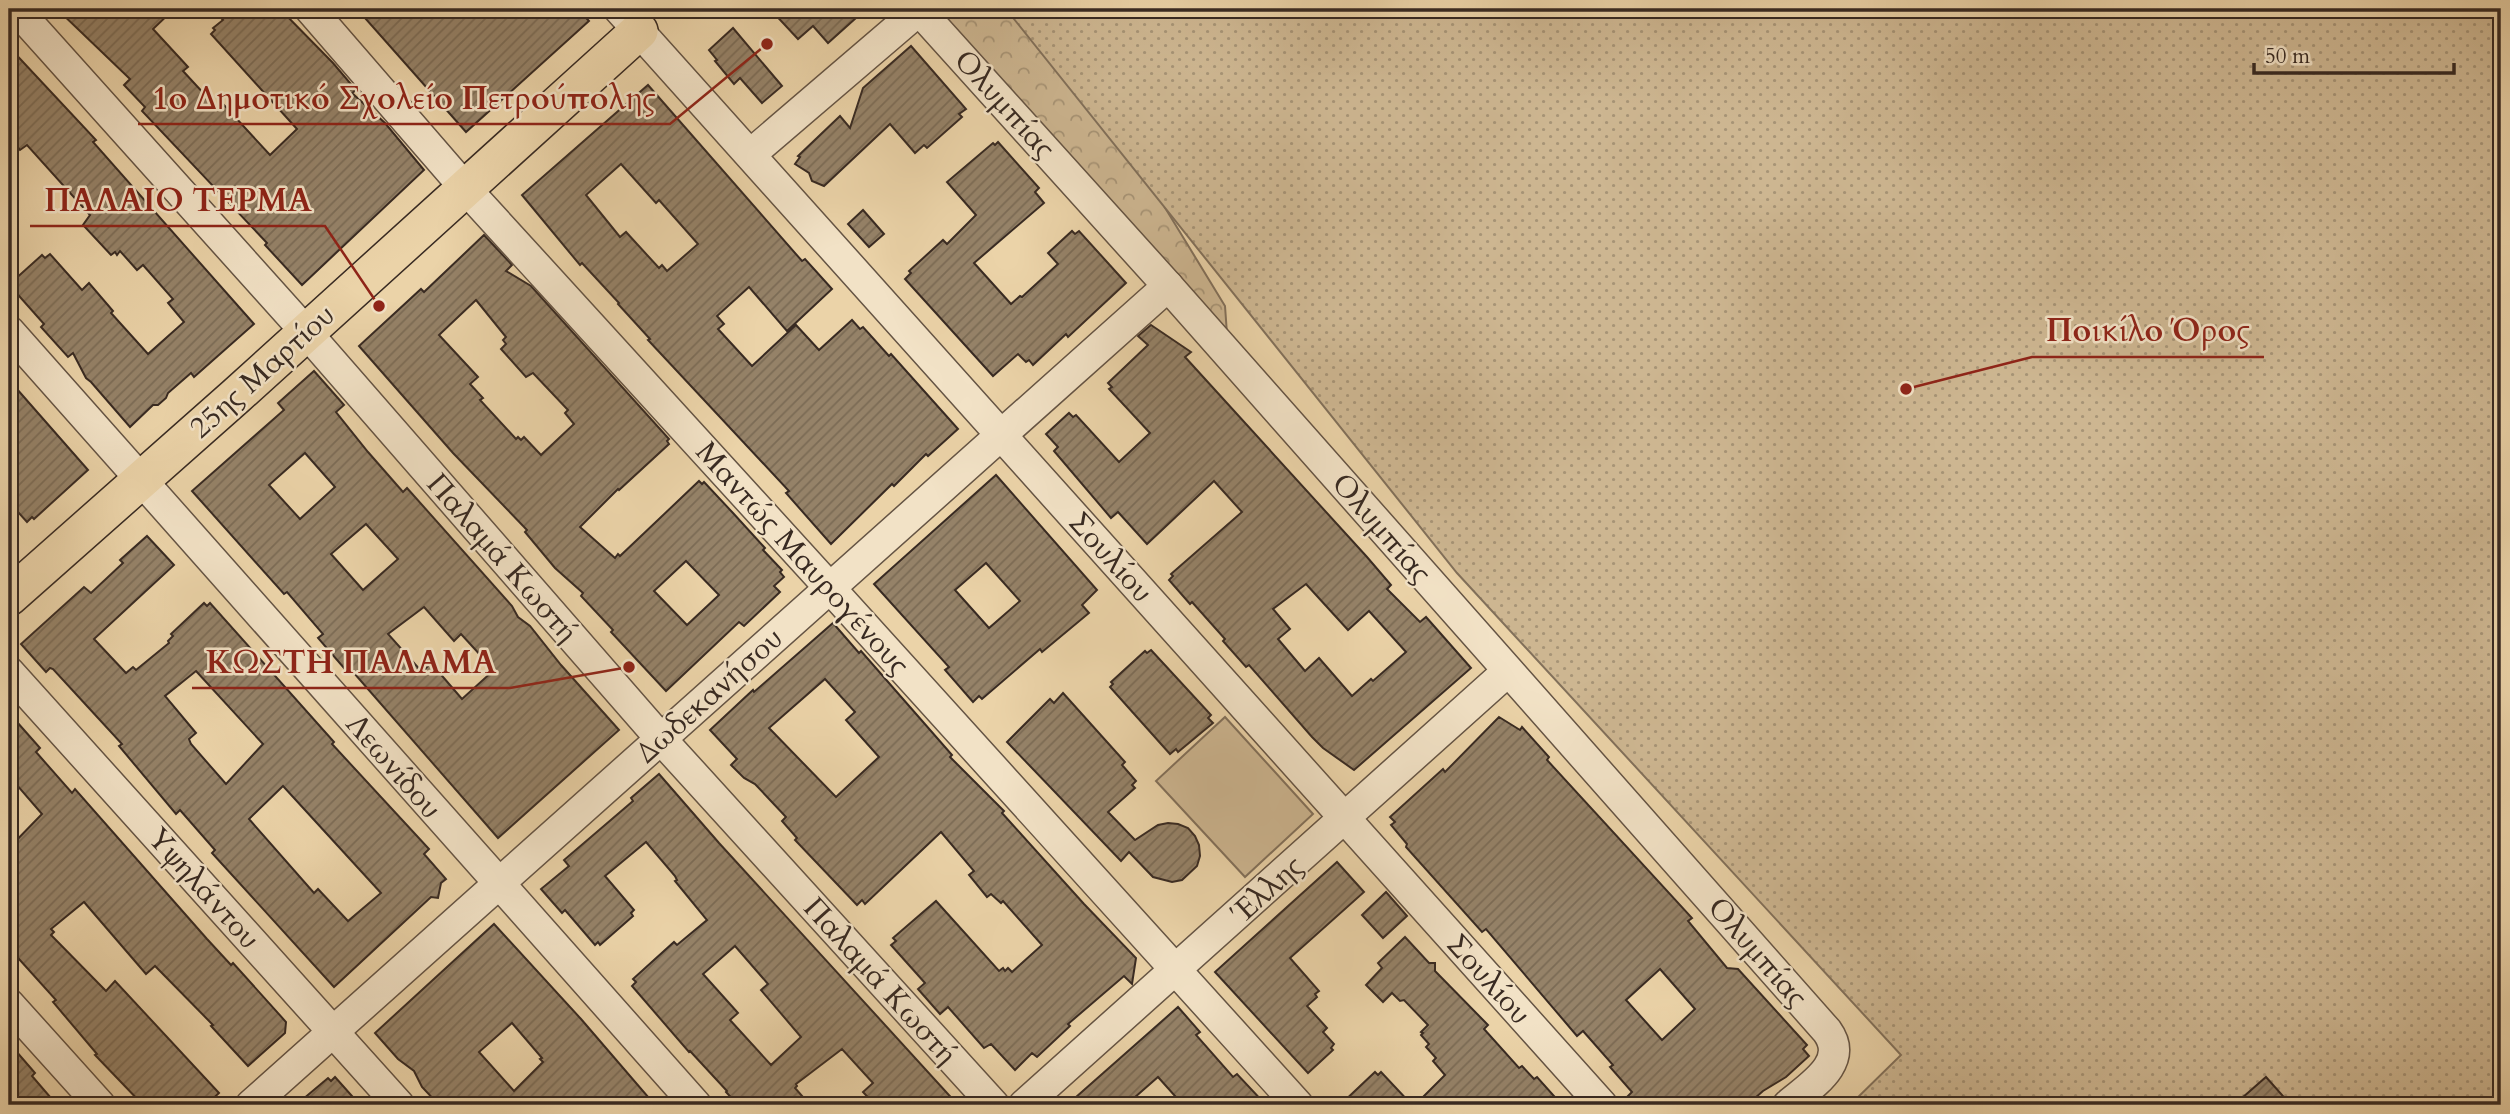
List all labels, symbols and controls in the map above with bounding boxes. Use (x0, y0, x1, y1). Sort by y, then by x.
scale bar (2254, 32, 2454, 76)
street label: Ολυμπίας (945, 41, 1065, 168)
text: 50 m (2265, 42, 2310, 71)
callout: 1ο Δημοτικό Σχολείο Πετρούπολης (138, 71, 670, 124)
text: 1ο Δημοτικό Σχολείο Πετρούπολης (152, 77, 656, 121)
callout: ΠΑΛΑΙΟ ΤΕΡΜΑ (30, 173, 325, 226)
text: ΠΑΛΑΙΟ ΤΕΡΜΑ (44, 179, 312, 223)
street label: 25ης Μαρτίου (181, 295, 344, 448)
callout: Ποικίλο Όρος (2032, 304, 2264, 357)
text: Ποικίλο Όρος (2046, 309, 2250, 353)
street label: Μαντώς Μαυρογένους (686, 433, 919, 684)
street label: Ολυμπίας (1322, 464, 1441, 592)
street label: Παλαμά Κωστή (417, 465, 588, 652)
street label: Σουλίου (1059, 503, 1162, 611)
street label: Δωδεκανήσου (627, 618, 792, 773)
callout: ΚΩΣΤΗ ΠΑΛΑΜΑ (192, 635, 510, 688)
text: ΚΩΣΤΗ ΠΑΛΑΜΑ (206, 641, 496, 685)
street label: Λεωνίδου (336, 705, 451, 828)
street label: Υψηλάντου (138, 819, 269, 958)
street label: Έλλης (1222, 846, 1312, 933)
street label: Ολυμπίας (1698, 888, 1817, 1016)
street label: Παλαμά Κωστή (794, 889, 967, 1074)
street label: Σουλίου (1437, 925, 1540, 1033)

